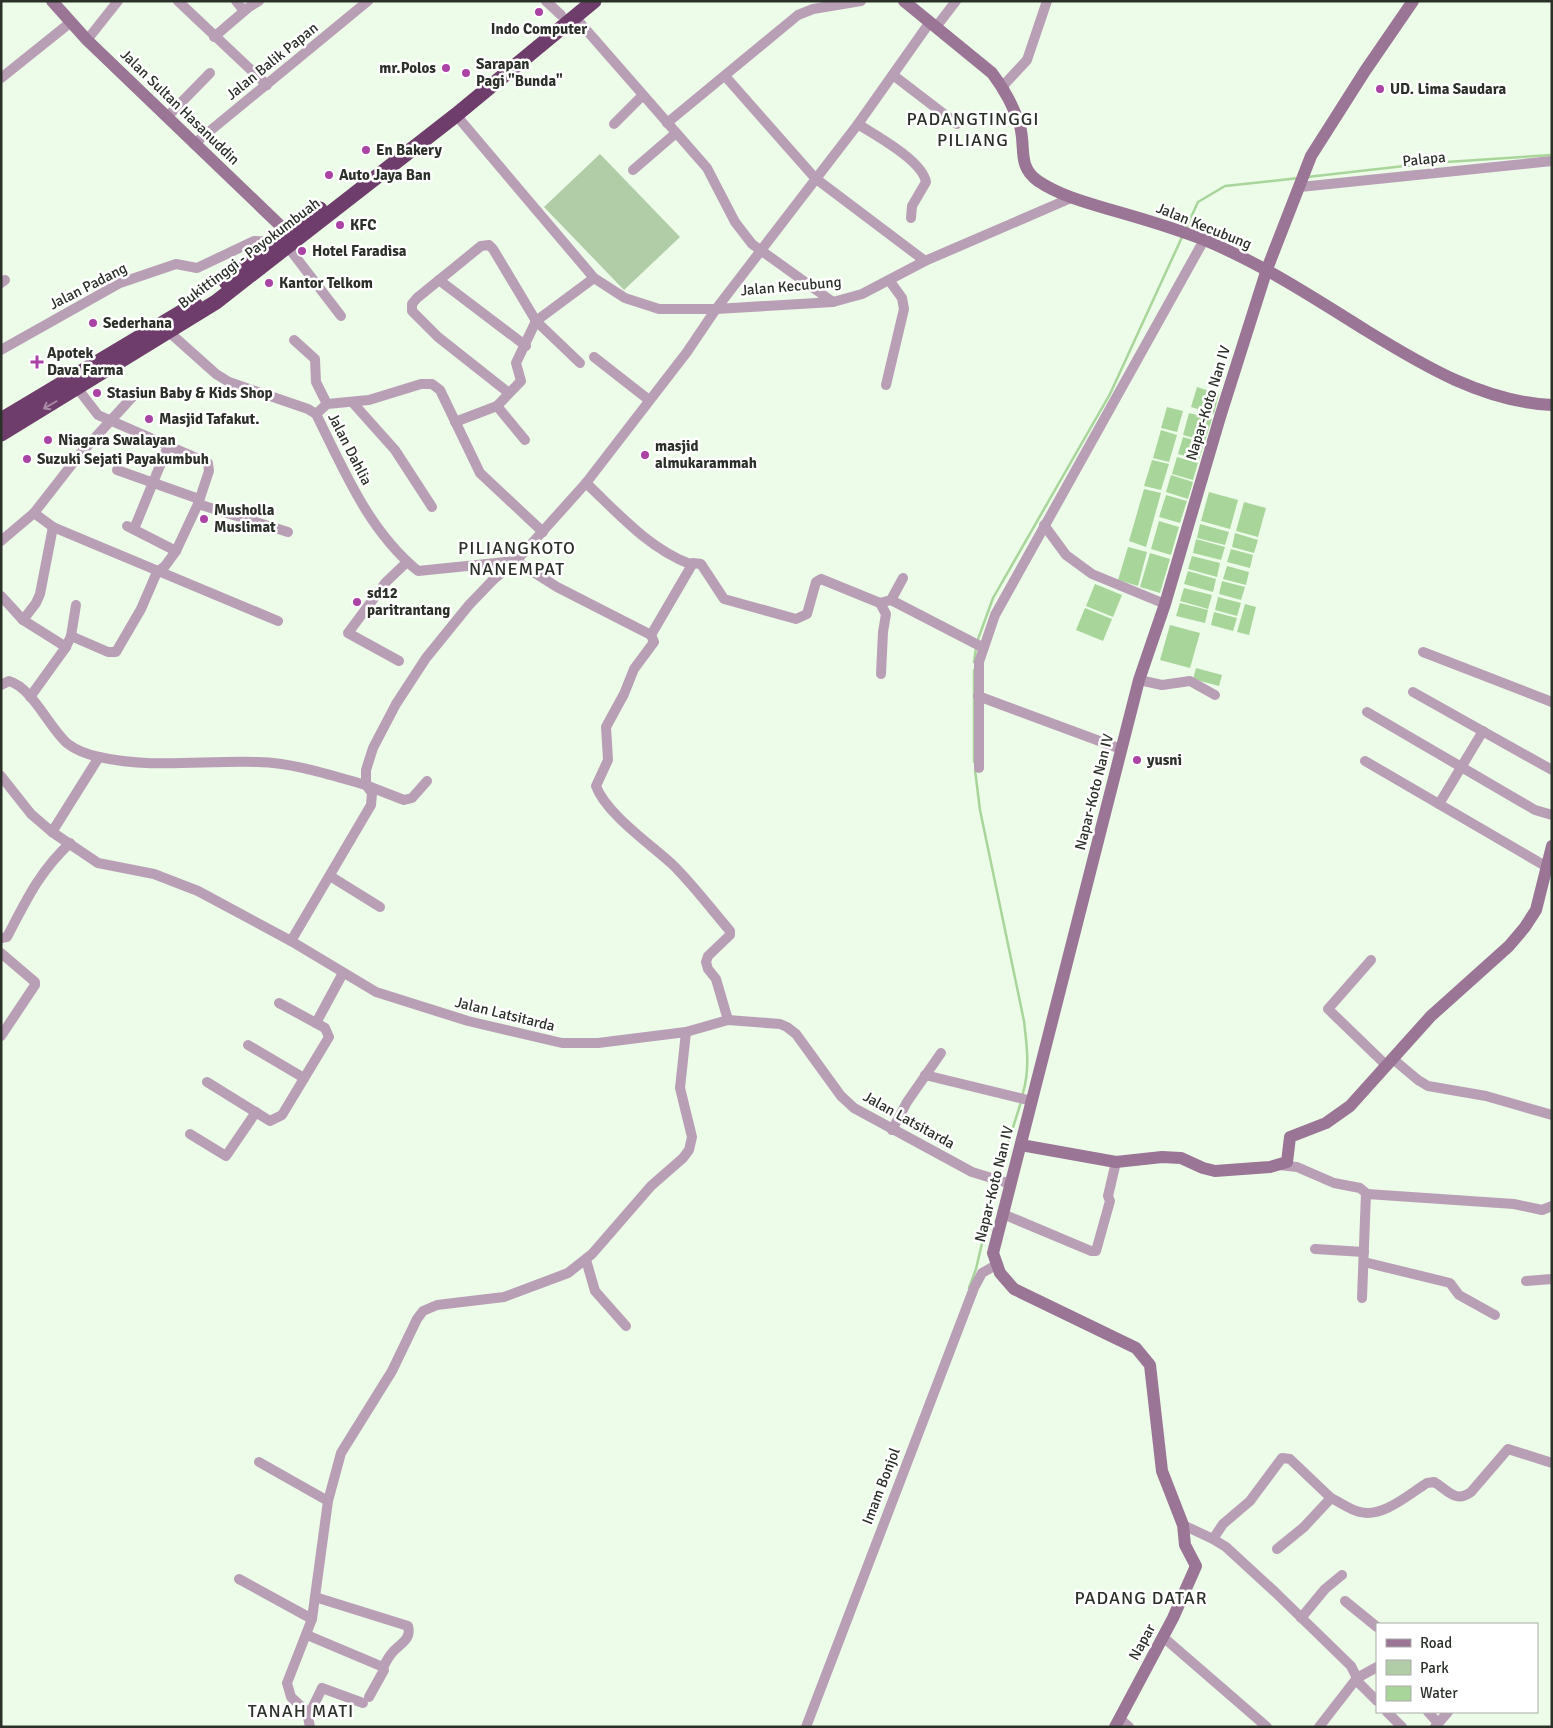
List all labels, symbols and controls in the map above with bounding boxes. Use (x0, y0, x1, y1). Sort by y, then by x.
marker: Indo Computer (533, 6, 545, 18)
street label: Jalan Balik Papan (222, 18, 322, 104)
place label: Indo Computer (491, 20, 587, 38)
street label: Jalan Sultan Hasanuddin (117, 45, 243, 169)
place label: Sarapan Pagi "Bunda" (476, 55, 563, 90)
place label: mr.Polos (379, 59, 436, 77)
marker: mr.Polos (440, 62, 452, 74)
marker: Sarapan Pagi "Bunda" (460, 67, 472, 79)
place label: UD. Lima Saudara (1390, 80, 1507, 98)
marker: UD. Lima Saudara (1374, 83, 1386, 95)
district label: PADANGTINGGI PILIANG (906, 108, 1040, 151)
place label: En Bakery (376, 141, 443, 159)
marker: En Bakery (360, 144, 372, 156)
street label: Palapa (1401, 148, 1447, 170)
place label: Auto Jaya Ban (339, 166, 431, 184)
marker: Auto Jaya Ban (323, 169, 335, 181)
street label: Bukittinggi - Payokumbuah (175, 194, 323, 312)
street label: Jalan Kecubung (1154, 199, 1254, 253)
place label: KFC (350, 216, 376, 234)
marker: KFC (334, 219, 346, 231)
place label: Hotel Faradisa (312, 242, 407, 260)
marker: Hotel Faradisa (296, 245, 308, 257)
street label: Jalan Padang (46, 259, 130, 313)
street label: Jalan Kecubung (740, 273, 842, 299)
place label: Kantor Telkom (279, 274, 373, 292)
marker: Kantor Telkom (263, 277, 275, 289)
place label: Sederhana (103, 314, 172, 332)
marker: Sederhana (87, 317, 99, 329)
street label: Napar-Koto Nan IV (1182, 343, 1234, 463)
place label: Apotek Dava Farma (47, 344, 124, 379)
marker: Apotek Dava Farma (31, 356, 43, 368)
place label: Stasiun Baby & Kids Shop (107, 384, 273, 402)
marker: Stasiun Baby & Kids Shop (91, 387, 103, 399)
one-way arrow (44, 401, 58, 411)
place label: Masjid Tafakut. (159, 410, 260, 428)
street label: Jalan Dahlia (324, 410, 376, 488)
marker: Masjid Tafakut. (143, 413, 155, 425)
place label: Niagara Swalayan (58, 431, 176, 449)
marker: Niagara Swalayan (42, 434, 54, 446)
place label: masjid almukarammah (655, 437, 757, 472)
marker: masjid almukarammah (639, 449, 651, 461)
place label: Suzuki Sejati Payakumbuh (37, 450, 209, 468)
marker: Suzuki Sejati Payakumbuh (21, 453, 33, 465)
place label: Musholla Muslimat (214, 501, 276, 536)
marker: Musholla Muslimat (198, 513, 210, 525)
district label: PILIANGKOTO NANEMPAT (458, 537, 576, 580)
place label: sd12 paritrantang (367, 584, 450, 619)
marker: sd12 paritrantang (351, 596, 363, 608)
street label: Napar-Koto Nan IV (1071, 732, 1117, 852)
place label: yusni (1146, 751, 1182, 769)
marker: yusni (1131, 754, 1143, 766)
street label: Jalan Latsitarda (453, 993, 557, 1035)
street label: Jalan Latsitarda (860, 1087, 958, 1153)
street label: Napar-Koto Nan IV (971, 1124, 1017, 1244)
street label: Imam Bonjol (858, 1445, 904, 1527)
district label: PADANG DATAR (1074, 1587, 1208, 1609)
street label: Napar (1125, 1620, 1160, 1663)
legend (1376, 1623, 1538, 1713)
text: Road (1420, 1634, 1452, 1652)
text: Park (1420, 1659, 1449, 1677)
text: Water (1420, 1684, 1458, 1702)
district label: TANAH MATI (248, 1700, 354, 1722)

